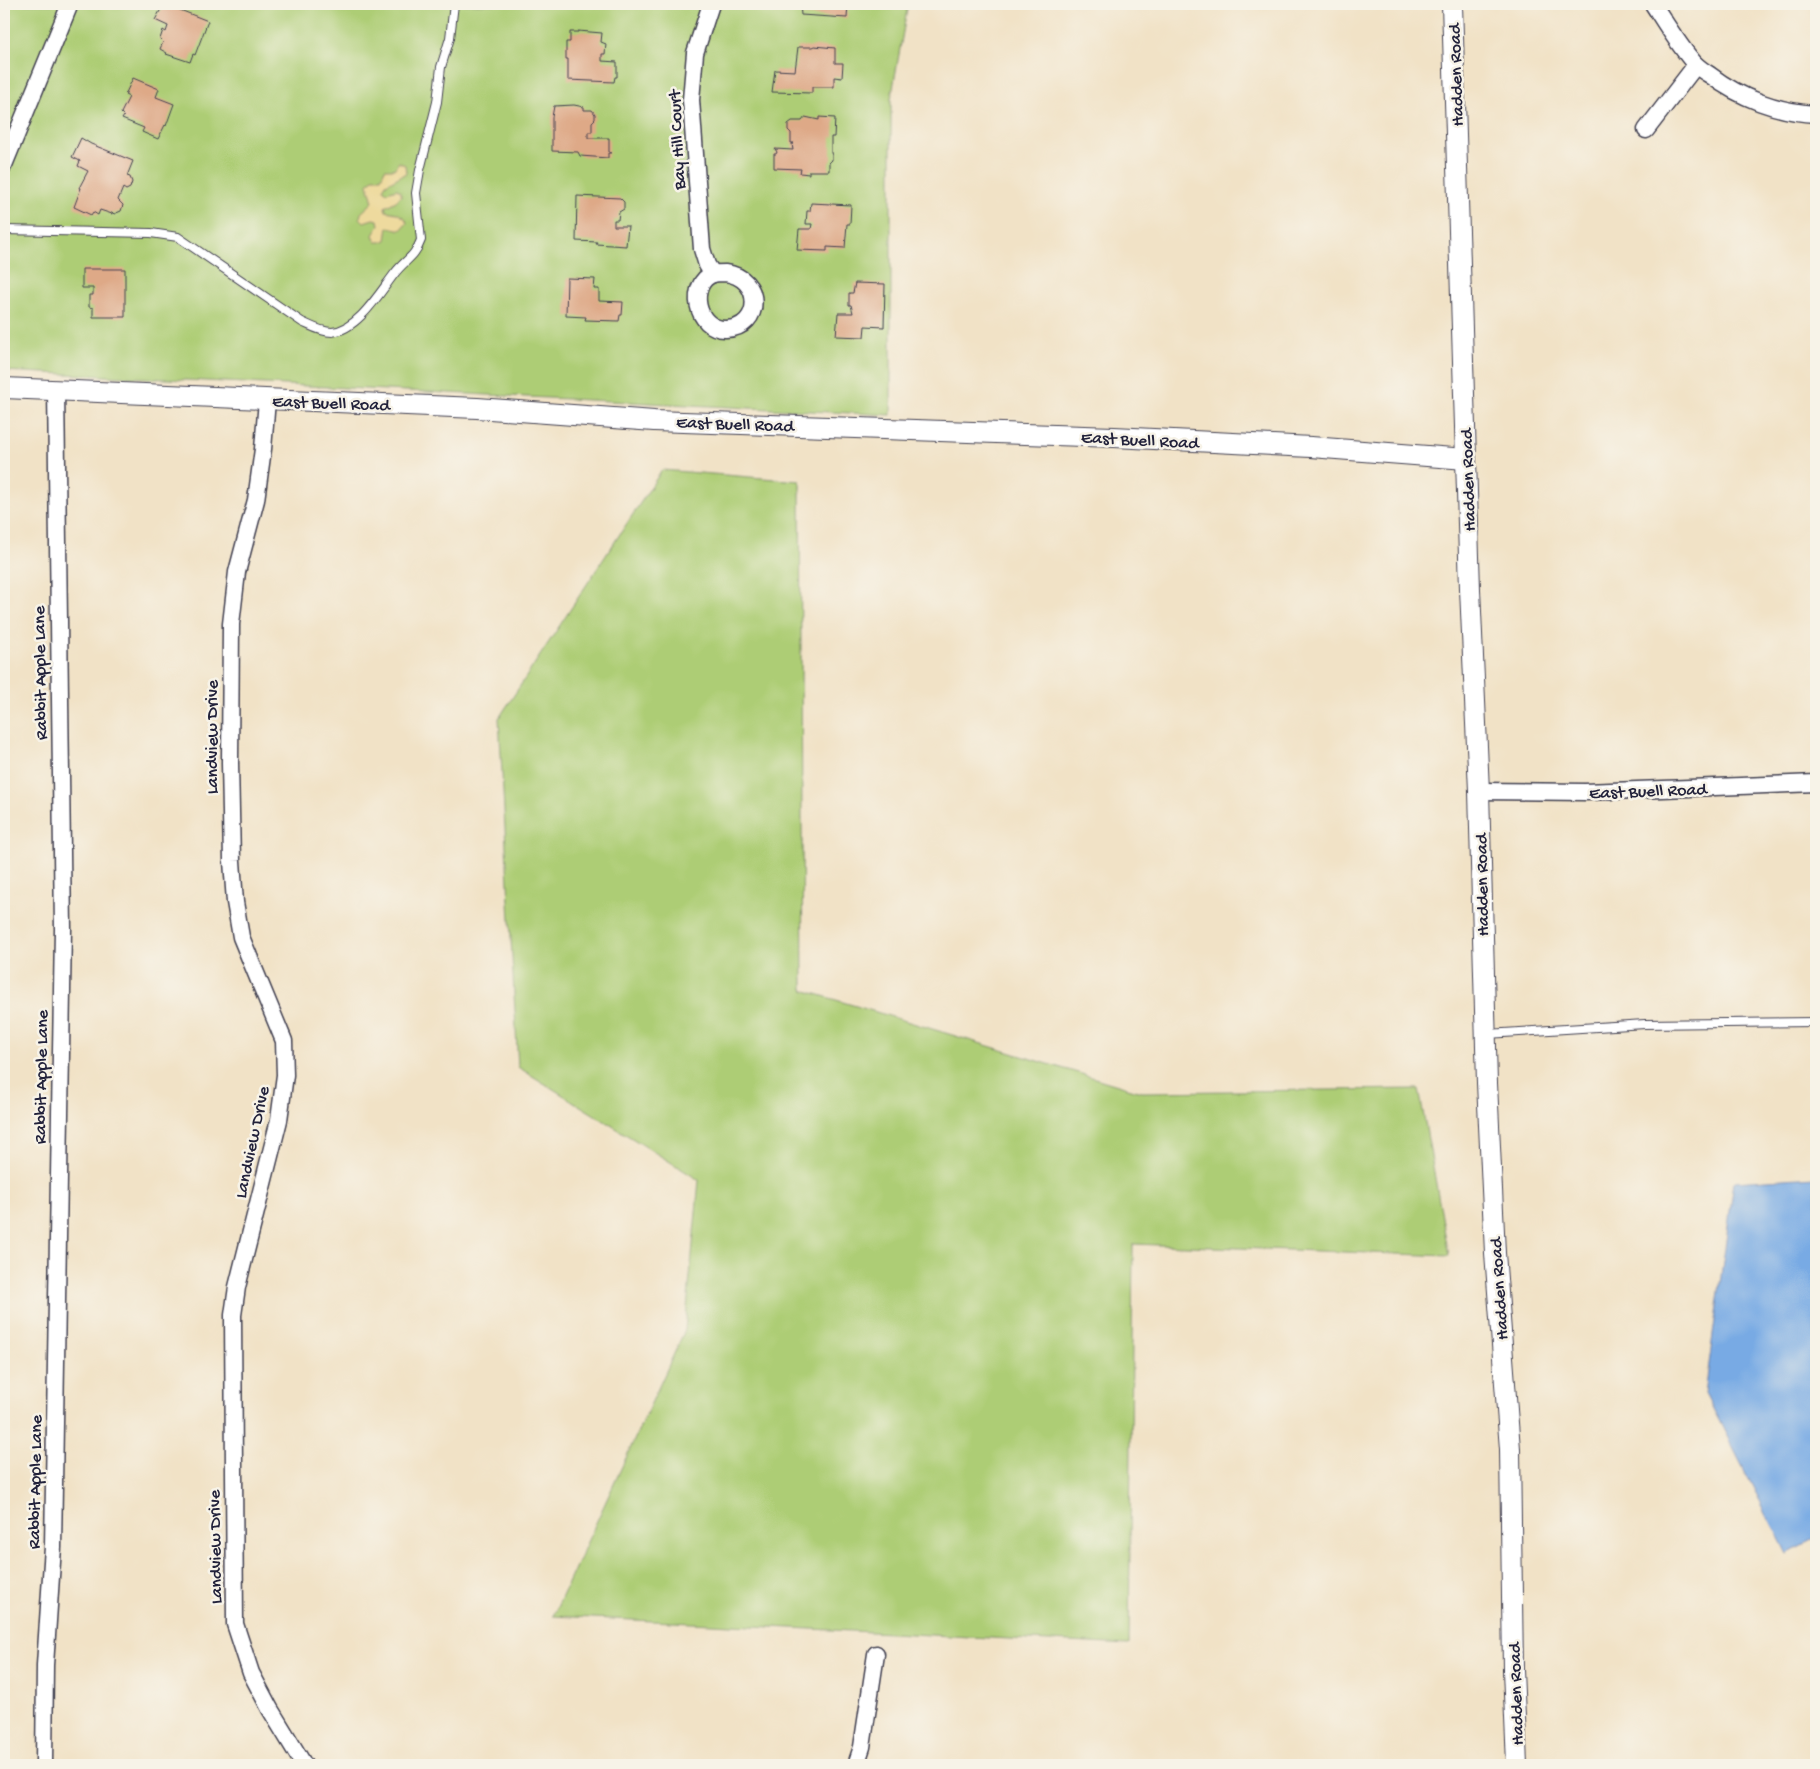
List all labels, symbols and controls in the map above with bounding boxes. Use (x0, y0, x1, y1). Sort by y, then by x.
street label: Hadden Road (1445, 22, 1470, 127)
street label: Bay Hill Court (665, 88, 692, 191)
street label: East Buell Road (272, 392, 392, 417)
street label: East Buell Road (676, 413, 796, 438)
street label: Hadden Road (1457, 427, 1482, 532)
street label: East Buell Road (1080, 428, 1201, 455)
street label: Rabbit Apple Lane (30, 605, 53, 740)
street label: Landview Drive (203, 679, 224, 794)
street label: East Buell Road (1589, 780, 1709, 805)
street label: Hadden Road (1472, 832, 1495, 937)
street label: Rabbit Apple Lane (31, 1009, 54, 1144)
street label: Landview Drive (231, 1084, 276, 1201)
street label: Hadden Road (1486, 1235, 1515, 1341)
street label: Rabbit Apple Lane (25, 1414, 48, 1549)
street label: Landview Drive (205, 1489, 228, 1604)
street label: Hadden Road (1505, 1641, 1530, 1746)

